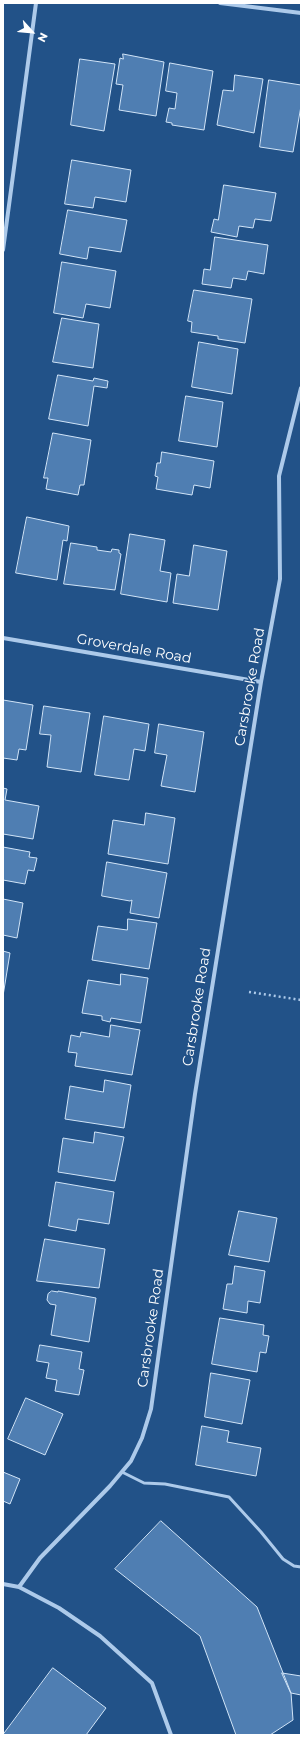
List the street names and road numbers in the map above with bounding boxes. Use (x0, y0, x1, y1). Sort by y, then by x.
street label: Carsbrooke Road (231, 627, 269, 747)
street label: Groverdale Road (75, 631, 193, 667)
street label: Carsbrooke Road (179, 947, 215, 1067)
street label: Carsbrooke Road (134, 1268, 168, 1388)

